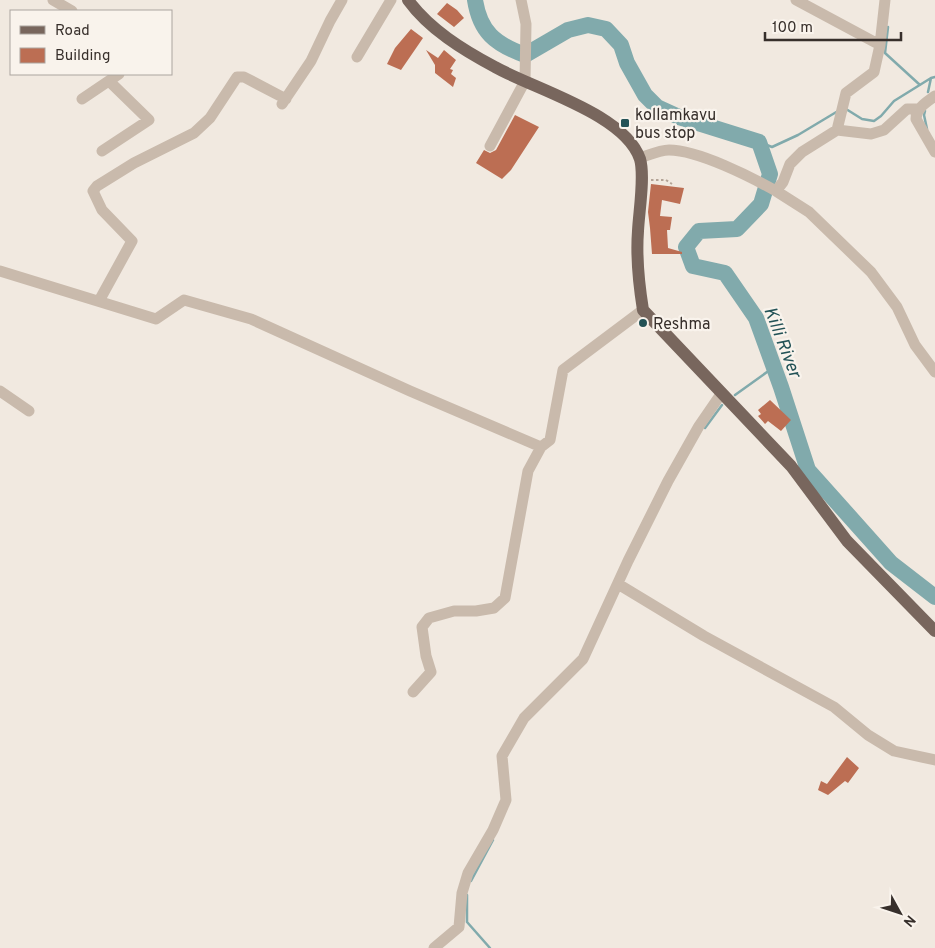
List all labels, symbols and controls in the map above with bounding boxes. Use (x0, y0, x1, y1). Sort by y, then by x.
legend (10, 10, 172, 75)
scale bar (765, 10, 901, 42)
text: 100 m (772, 19, 813, 38)
text: Road (55, 22, 90, 41)
text: Building (55, 47, 110, 66)
place label: kollamkavu bus stop (635, 106, 716, 144)
marker: kollamkavu bus stop (619, 117, 631, 129)
water label: Killi River (758, 304, 806, 383)
place label: Reshma (653, 315, 710, 335)
marker: Reshma (637, 317, 649, 329)
north arrow (875, 888, 925, 938)
text: N (899, 911, 919, 930)

